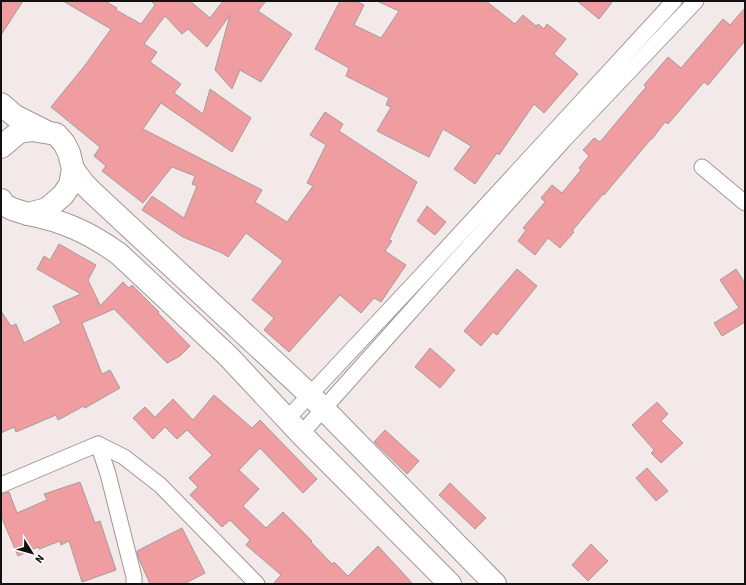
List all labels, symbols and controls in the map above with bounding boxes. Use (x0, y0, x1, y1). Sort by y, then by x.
north arrow (12, 533, 52, 573)
text: N (31, 551, 48, 566)

